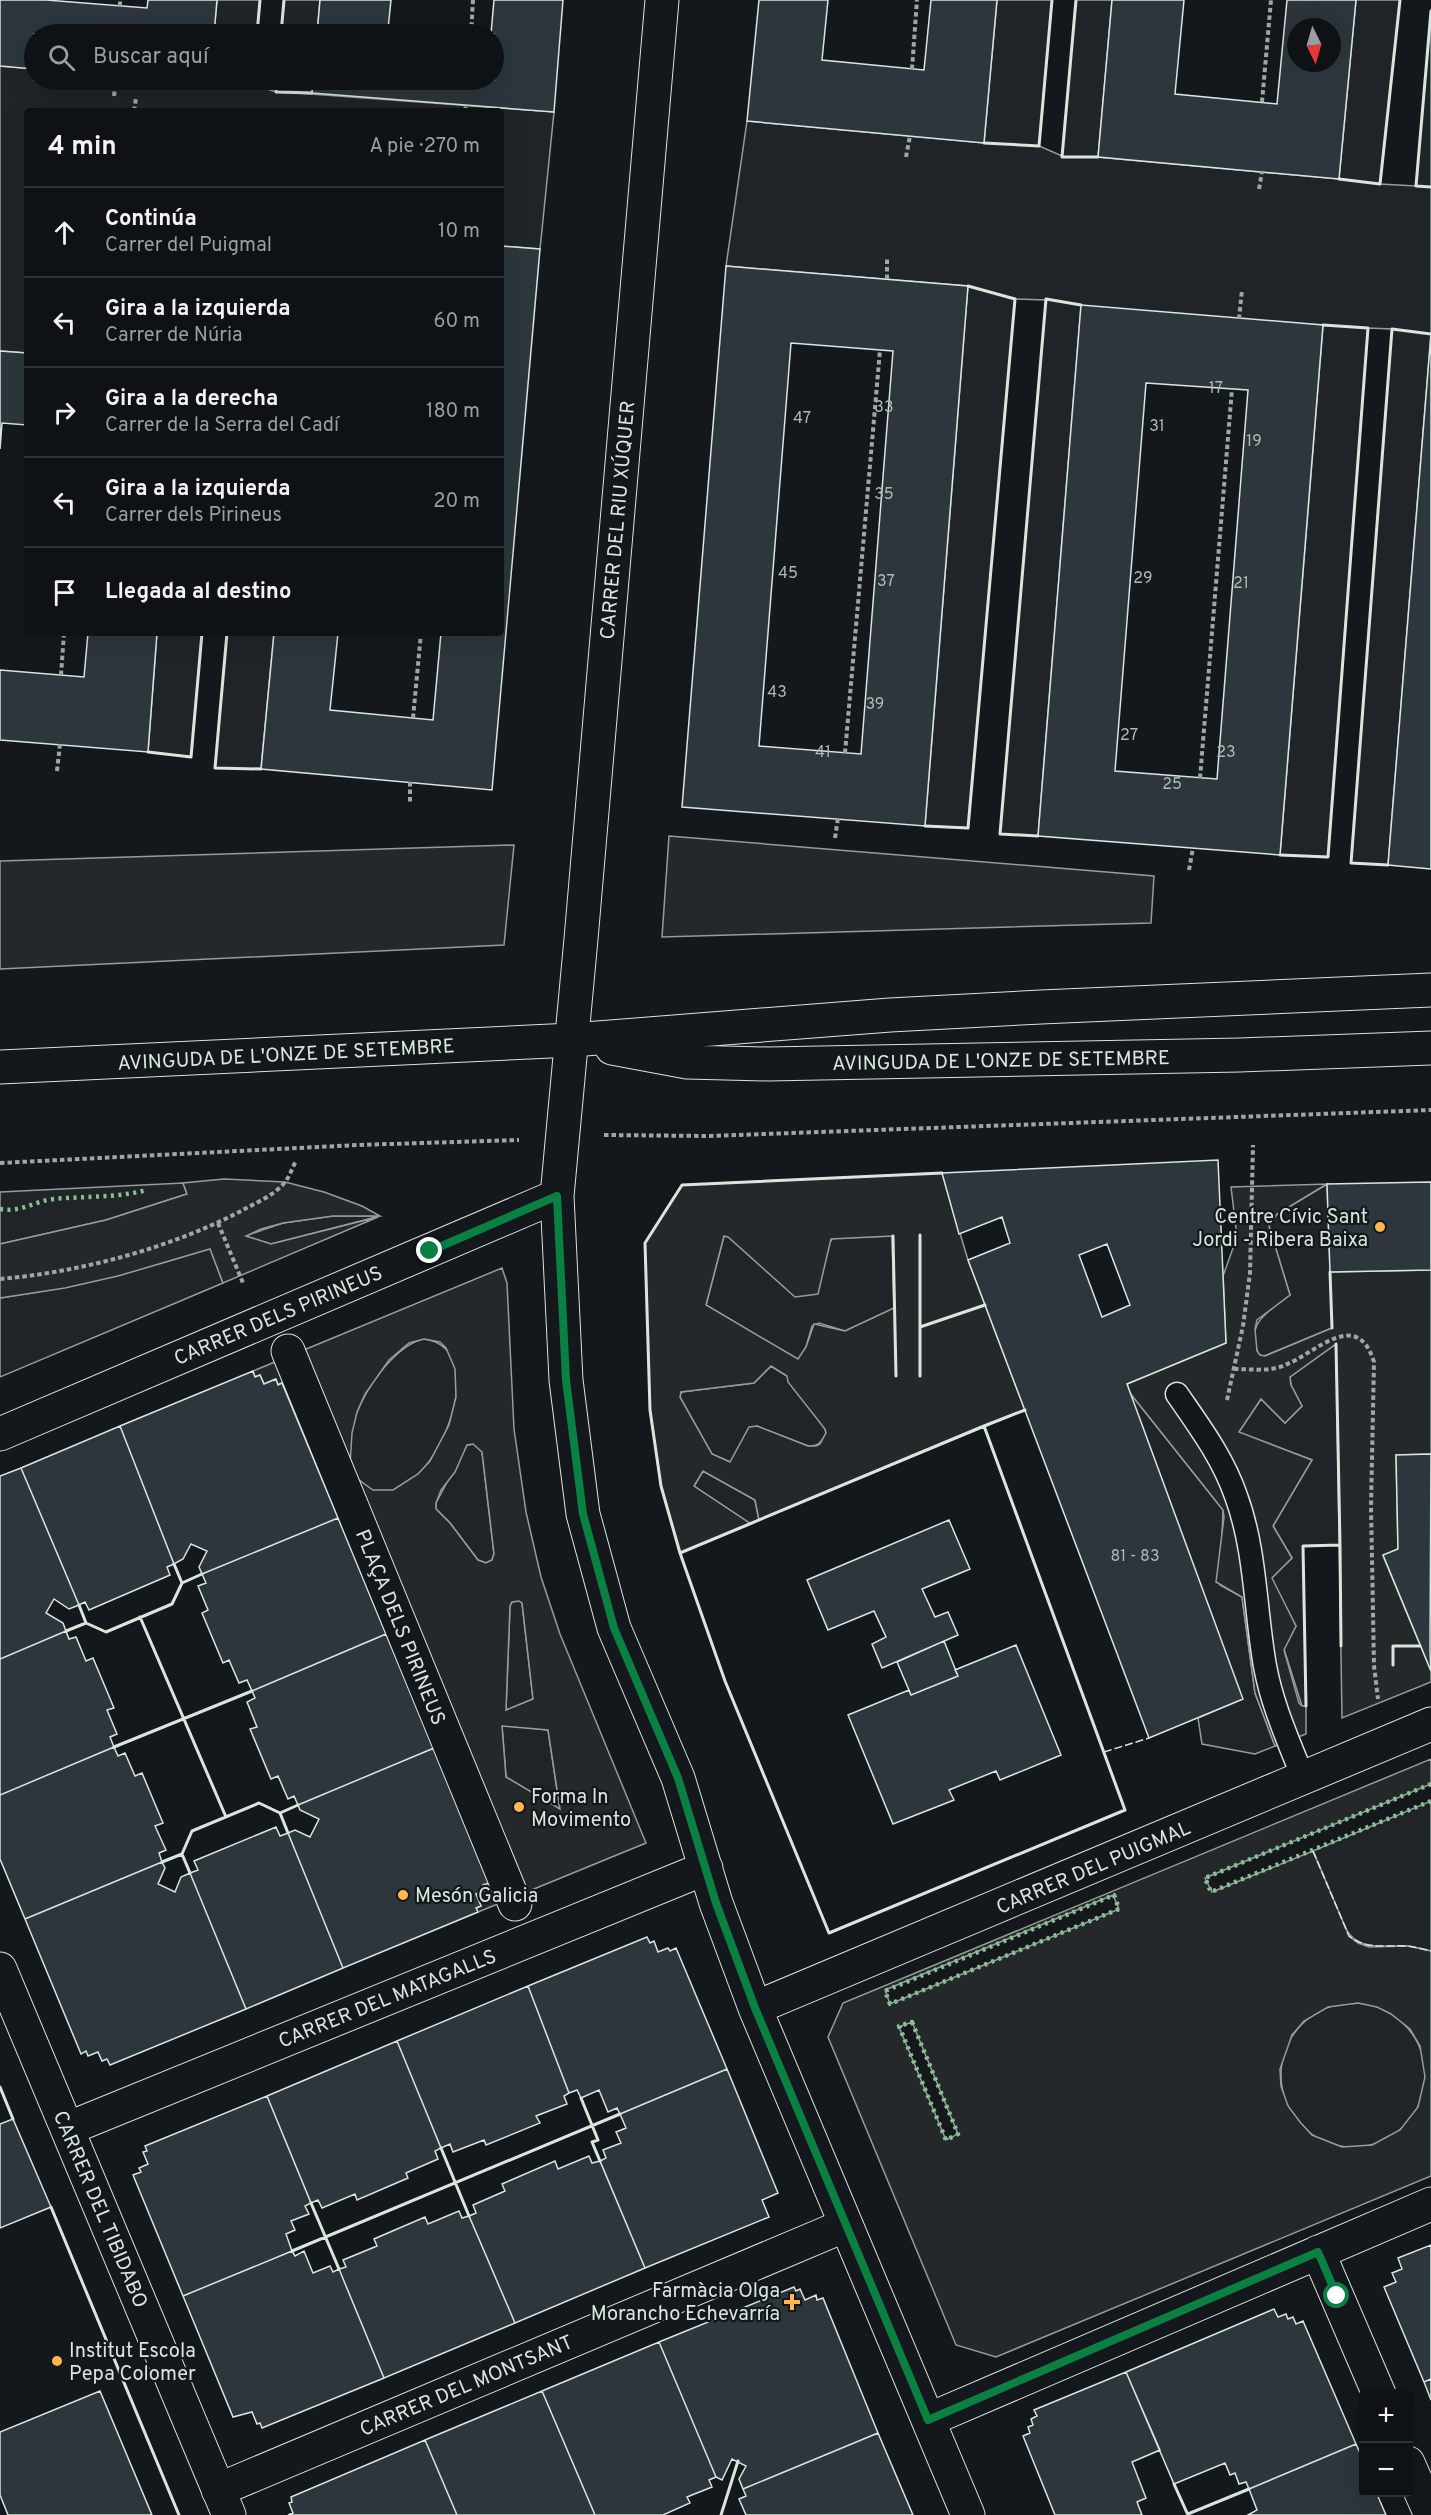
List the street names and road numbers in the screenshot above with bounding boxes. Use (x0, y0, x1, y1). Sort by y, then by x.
street label: CARRER DEL RIU XÚQUER (594, 399, 642, 641)
street label: AVINGUDA DE L'ONZE DE SETEMBRE (117, 1034, 455, 1078)
street label: AVINGUDA DE L'ONZE DE SETEMBRE (832, 1046, 1170, 1078)
street label: CARRER DELS PIRINEUS (171, 1261, 387, 1373)
street label: PLAÇA DELS PIRINEUS (348, 1526, 450, 1729)
street label: CARRER DEL PUIGMAL (993, 1816, 1195, 1922)
street label: CARRER DEL MATAGALLS (275, 1944, 501, 2055)
street label: CARRER DEL TIBIDABO (46, 2107, 152, 2312)
street label: CARRER DEL MONTSANT (356, 2330, 577, 2444)

